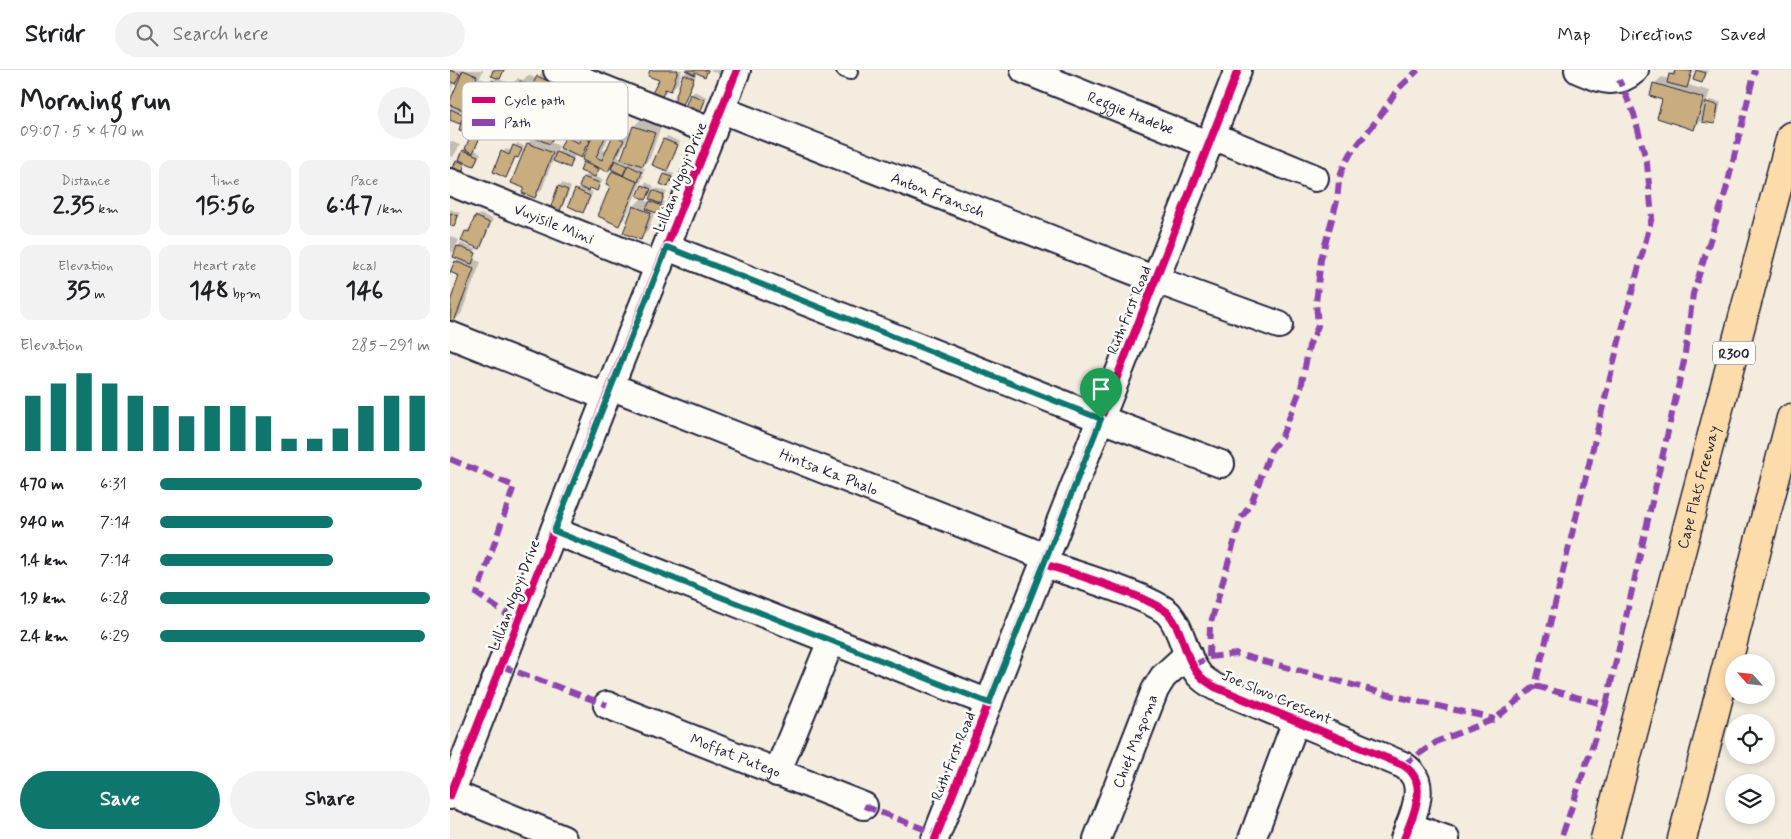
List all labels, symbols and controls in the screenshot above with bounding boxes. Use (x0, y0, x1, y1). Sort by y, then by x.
search box (115, 12, 465, 57)
text: Stridr (25, 19, 85, 50)
icon: search (133, 21, 161, 49)
text: Search here (173, 22, 269, 47)
text: Map (1558, 23, 1591, 47)
text: Directions (1619, 23, 1693, 47)
text: Saved (1721, 23, 1766, 47)
legend (462, 82, 628, 140)
text: Morning run (20, 83, 171, 120)
button: share (378, 87, 430, 139)
street label: Reggie Hadebe (1084, 88, 1177, 141)
text: Cycle path (504, 92, 565, 110)
text: Path (504, 114, 531, 132)
street label: Lillian Ngoyi Drive (650, 119, 713, 236)
text: 09:07 · 5 × 470 m (20, 121, 144, 142)
street label: Anton Fransch (888, 168, 988, 223)
text: Distance (61, 172, 110, 190)
text: Time (210, 172, 240, 190)
text: Pace (350, 172, 378, 190)
text: 2.35 (53, 190, 95, 223)
text: 15:56 (195, 190, 255, 223)
text: 6:47 (326, 190, 372, 223)
text: km (95, 200, 119, 218)
text: /km (372, 200, 403, 218)
street label: Vuyisile Mini (511, 200, 596, 250)
text: Elevation (58, 257, 113, 275)
text: Heart rate (194, 257, 256, 275)
text: kcal (353, 257, 376, 275)
street label: Ruth First Road (1103, 263, 1157, 358)
text: 35 (66, 275, 91, 308)
text: 148 (189, 275, 229, 308)
text: 146 (345, 275, 383, 308)
text: m (91, 285, 105, 303)
text: bpm (229, 285, 261, 303)
text: Elevation (20, 335, 83, 356)
text: 285–291 m (352, 335, 430, 356)
road number: R300 (1713, 342, 1755, 364)
pin (1080, 368, 1122, 419)
icon: arrive (1087, 375, 1115, 403)
street label: Cape Flats Freeway (1673, 424, 1725, 551)
street label: Hintsa Ka Phalo (776, 444, 881, 501)
text: 470 m (20, 474, 64, 495)
text: 6:31 (100, 474, 127, 495)
text: 940 m (20, 512, 64, 533)
text: 7:14 (100, 512, 131, 533)
street label: Lillian Ngoyi Drive (485, 537, 546, 654)
text: 1.4 km (20, 550, 67, 571)
text: 7:14 (100, 550, 131, 571)
text: 1.9 km (20, 588, 66, 609)
text: 6:28 (100, 588, 129, 609)
text: 2.4 km (20, 626, 68, 647)
text: 6:29 (100, 626, 130, 647)
north arrow (1725, 654, 1775, 704)
map controls (1725, 654, 1775, 824)
street label: Joe Slovo Crescent (1219, 666, 1335, 730)
street label: Chief Maqoma (1109, 692, 1163, 791)
street label: Ruth First Road (927, 709, 981, 804)
button: locate (1725, 714, 1775, 764)
street label: Moffat Putego (687, 730, 783, 783)
button: Save (20, 771, 220, 829)
button: Share (230, 771, 430, 829)
button: layers (1725, 774, 1775, 824)

